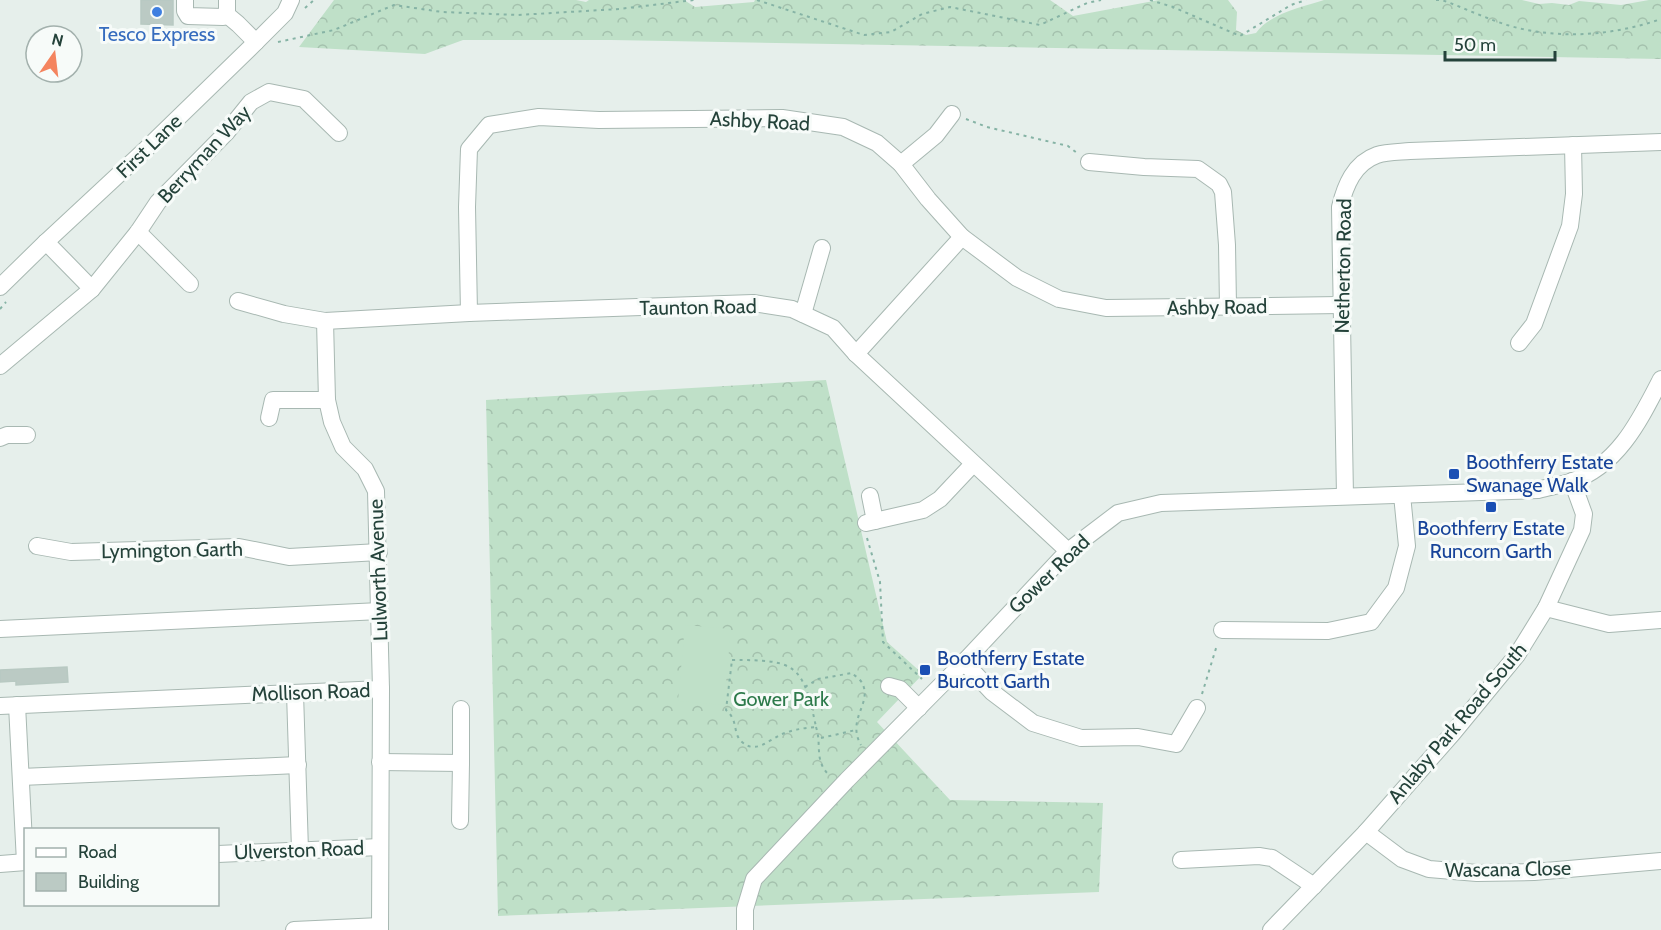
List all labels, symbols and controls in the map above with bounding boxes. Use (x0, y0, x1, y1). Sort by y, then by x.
marker: Tesco Express (150, 5, 164, 19)
place label: Tesco Express (99, 22, 215, 46)
north arrow (24, 24, 84, 84)
scale bar (1445, 24, 1554, 62)
text: N (50, 29, 65, 51)
text: 50 m (1454, 34, 1496, 56)
street label: Berryman Way (153, 100, 255, 208)
street label: Ashby Road (709, 106, 811, 136)
street label: First Lane (111, 109, 187, 183)
street label: Netherton Road (1330, 198, 1356, 334)
street label: Taunton Road (639, 294, 757, 320)
street label: Ashby Road (1167, 294, 1267, 320)
place label: Boothferry Estate Swanage Walk (1466, 450, 1613, 497)
marker: Boothferry Estate Swanage Walk (1447, 467, 1461, 481)
street label: Lulworth Avenue (364, 499, 392, 641)
marker: Boothferry Estate Runcorn Garth (1484, 500, 1498, 514)
place label: Boothferry Estate Runcorn Garth (1417, 516, 1565, 563)
street label: Gower Road (1004, 530, 1094, 618)
street label: Lymington Garth (101, 537, 243, 563)
street label: Anlaby Park Road South (1383, 638, 1531, 808)
place label: Boothferry Estate Burcott Garth (937, 646, 1084, 693)
marker: Boothferry Estate Burcott Garth (918, 663, 932, 677)
street label: Mollison Road (251, 678, 371, 706)
park label: Gower Park (733, 687, 829, 711)
legend (24, 828, 219, 906)
street label: Ulverston Road (234, 836, 364, 864)
text: Road (78, 841, 117, 863)
street label: Wascana Close (1445, 856, 1571, 882)
text: Building (78, 871, 140, 893)

